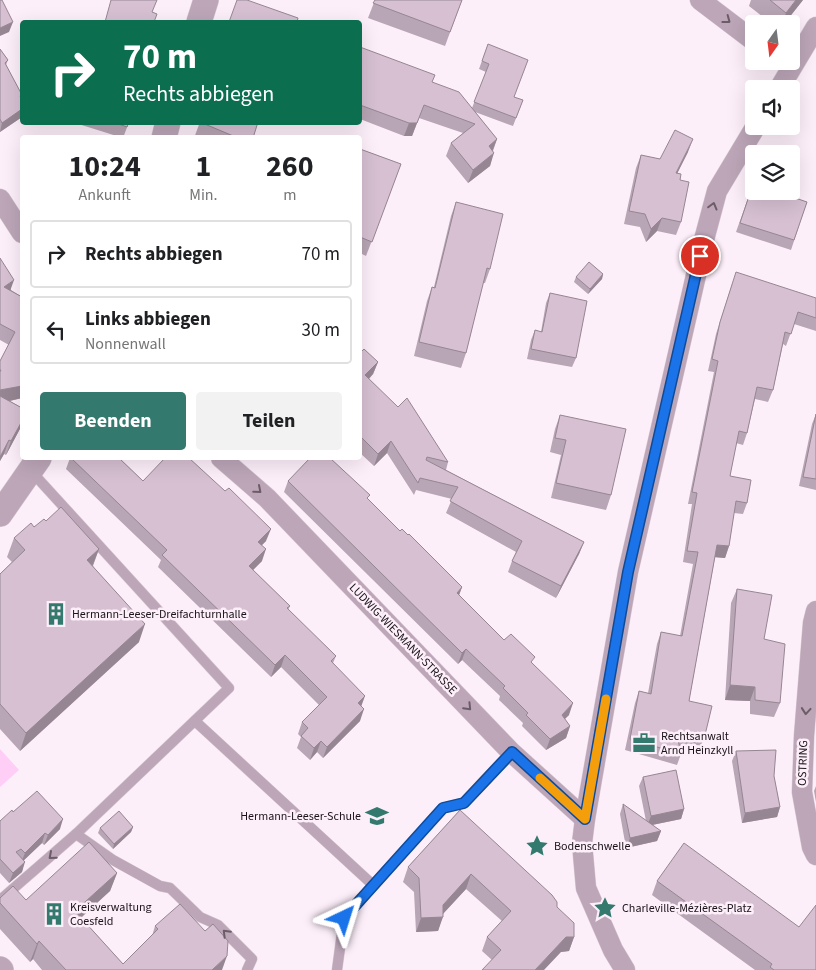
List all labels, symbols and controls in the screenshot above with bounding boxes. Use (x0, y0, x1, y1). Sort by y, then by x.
one-way arrow (721, 15, 730, 23)
north arrow (745, 15, 800, 70)
map controls (745, 15, 800, 200)
text: 70 m (123, 32, 197, 82)
icon: right (40, 40, 105, 105)
text: Rechts abbiegen (123, 78, 274, 110)
button: sound (745, 80, 800, 135)
text: 10:24 (68, 145, 141, 188)
text: 1 (195, 145, 211, 188)
text: 260 (266, 145, 314, 188)
button: layers (745, 145, 800, 200)
text: Ankunft (79, 184, 131, 206)
text: Min. (189, 184, 218, 206)
text: m (283, 184, 296, 206)
one-way arrow (707, 202, 718, 211)
pin (679, 235, 721, 277)
icon: right (42, 240, 70, 268)
text: Rechts abbiegen (85, 241, 223, 268)
text: 70 m (302, 241, 340, 268)
icon: arrive (686, 242, 714, 270)
text: Links abbiegen (85, 306, 211, 333)
icon: left (42, 316, 70, 344)
text: 30 m (302, 317, 340, 344)
text: Nonnenwall (85, 333, 166, 355)
button: Beenden (40, 392, 186, 450)
button: Teilen (196, 392, 342, 450)
one-way arrow (252, 484, 261, 493)
street label: LUDWIG-WIESMANN-STRASSE (345, 580, 461, 698)
building icon: Hermann-Leeser-Dreifachturnhalle (43, 601, 69, 627)
place label: Hermann-Leeser-Dreifachturnhalle (72, 606, 247, 623)
one-way arrow (462, 702, 471, 711)
one-way arrow (801, 708, 812, 716)
place label: Rechtsanwalt Arnd Heinzkyll (661, 728, 733, 759)
office icon: Rechtsanwalt Arnd Heinzkyll (631, 730, 657, 756)
street label: OSTRING (794, 740, 812, 786)
school or university icon: Hermann-Leeser-Schule (364, 803, 390, 829)
place label: Hermann-Leeser-Schule (240, 808, 361, 825)
place icon: Bodenschwelle (524, 833, 550, 859)
place label: Bodenschwelle (554, 838, 630, 855)
one-way arrow (48, 850, 57, 859)
position arrow (317, 891, 369, 943)
place icon: Charleville-Mézières-Platz (592, 895, 618, 921)
place label: Kreisverwaltung Coesfeld (70, 899, 152, 930)
place label: Charleville-Mézières-Platz (622, 900, 752, 917)
building icon: Kreisverwaltung Coesfeld (41, 901, 67, 927)
one-way arrow (223, 930, 232, 939)

